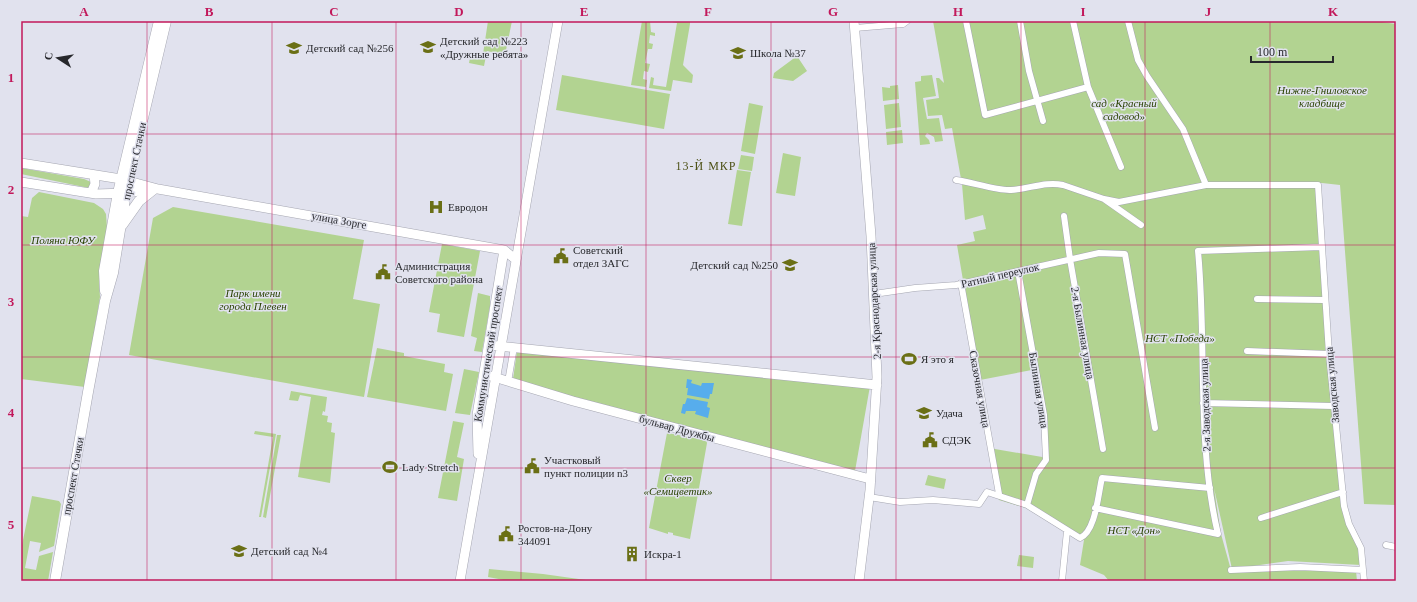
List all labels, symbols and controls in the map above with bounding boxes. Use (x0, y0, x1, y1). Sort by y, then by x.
text: A (79, 4, 89, 19)
text: B (205, 4, 214, 19)
text: C (329, 4, 339, 19)
text: D (454, 4, 464, 19)
text: E (580, 4, 588, 19)
text: F (704, 4, 712, 19)
text: G (828, 4, 838, 19)
text: H (953, 4, 963, 19)
text: I (1080, 4, 1086, 19)
text: J (1205, 4, 1212, 19)
text: K (1328, 4, 1339, 19)
place label: Детский сад №223 «Дружные ребята» (440, 35, 528, 60)
north arrow (38, 38, 78, 78)
school or university icon: Детский сад №223 «Дружные ребята» (419, 38, 437, 56)
scale bar (1251, 38, 1333, 64)
school or university icon: Детский сад №256 (285, 39, 303, 57)
place label: Детский сад №256 (306, 42, 394, 54)
school or university icon: Школа №37 (729, 44, 747, 62)
text: 100 m (1257, 45, 1288, 59)
place label: Школа №37 (750, 47, 806, 59)
text: С (42, 51, 55, 61)
text: 1 (8, 70, 14, 85)
park label: Нижне-Гниловское кладбище (1276, 84, 1367, 109)
park label: сад «Красный садовод» (1091, 97, 1157, 122)
street label: проспект Стачки (120, 121, 148, 201)
district label: 13-Й МКР (675, 159, 737, 173)
text: 2 (8, 182, 14, 197)
hospital icon: Евродон (427, 198, 445, 216)
place label: Евродон (448, 201, 488, 213)
street label: улица Зорге (311, 209, 368, 231)
park label: Поляна ЮФУ (30, 234, 96, 246)
street label: 2-я Краснодарская улица (865, 242, 883, 360)
place label: Советский отдел ЗАГС (573, 244, 629, 269)
public building icon: Советский отдел ЗАГС (552, 247, 570, 265)
school or university icon: Детский сад №250 (781, 256, 799, 274)
place label: Детский сад №250 (691, 259, 778, 271)
place label: Администрация Советского района (395, 260, 483, 285)
street label: Ратный переулок (960, 260, 1041, 290)
public building icon: Администрация Советского района (374, 263, 392, 281)
street label: Коммунистический проспект (471, 285, 505, 423)
street label: 2-я Былинная улица (1069, 286, 1097, 380)
park label: Парк имени города Плевен (219, 287, 287, 312)
text: 3 (8, 294, 15, 309)
park label: НСТ «Победа» (1144, 332, 1215, 344)
street label: Заводская улица (1323, 346, 1341, 423)
street label: Сказочная улица (967, 349, 993, 429)
sports icon: Я это я (900, 350, 918, 368)
street label: Былинная улица (1027, 351, 1051, 429)
place label: Я это я (921, 353, 954, 365)
street label: 2-я Заводская улица (1197, 358, 1213, 452)
school or university icon: Удача (915, 404, 933, 422)
text: 4 (8, 405, 15, 420)
place label: Удача (936, 407, 963, 419)
street label: бульвар Дружбы (638, 412, 717, 444)
public building icon: СДЭК (921, 431, 939, 449)
place label: СДЭК (942, 434, 972, 446)
street label: проспект Стачки (60, 436, 86, 516)
place label: Участковый пункт полиции n3 (544, 454, 629, 479)
public building icon: Участковый пункт полиции n3 (523, 457, 541, 475)
sports icon: Lady Stretch (381, 458, 399, 476)
place label: Lady Stretch (402, 461, 459, 473)
park label: Сквер «Семицветик» (643, 472, 713, 497)
text: 5 (8, 517, 15, 532)
place label: Ростов-на-Дону 344091 (518, 522, 593, 547)
park label: НСТ «Дон» (1106, 524, 1161, 536)
public building icon: Ростов-на-Дону 344091 (497, 525, 515, 543)
school or university icon: Детский сад №4 (230, 542, 248, 560)
place label: Детский сад №4 (251, 545, 328, 557)
building icon: Искра-1 (623, 545, 641, 563)
place label: Искра-1 (644, 548, 682, 560)

